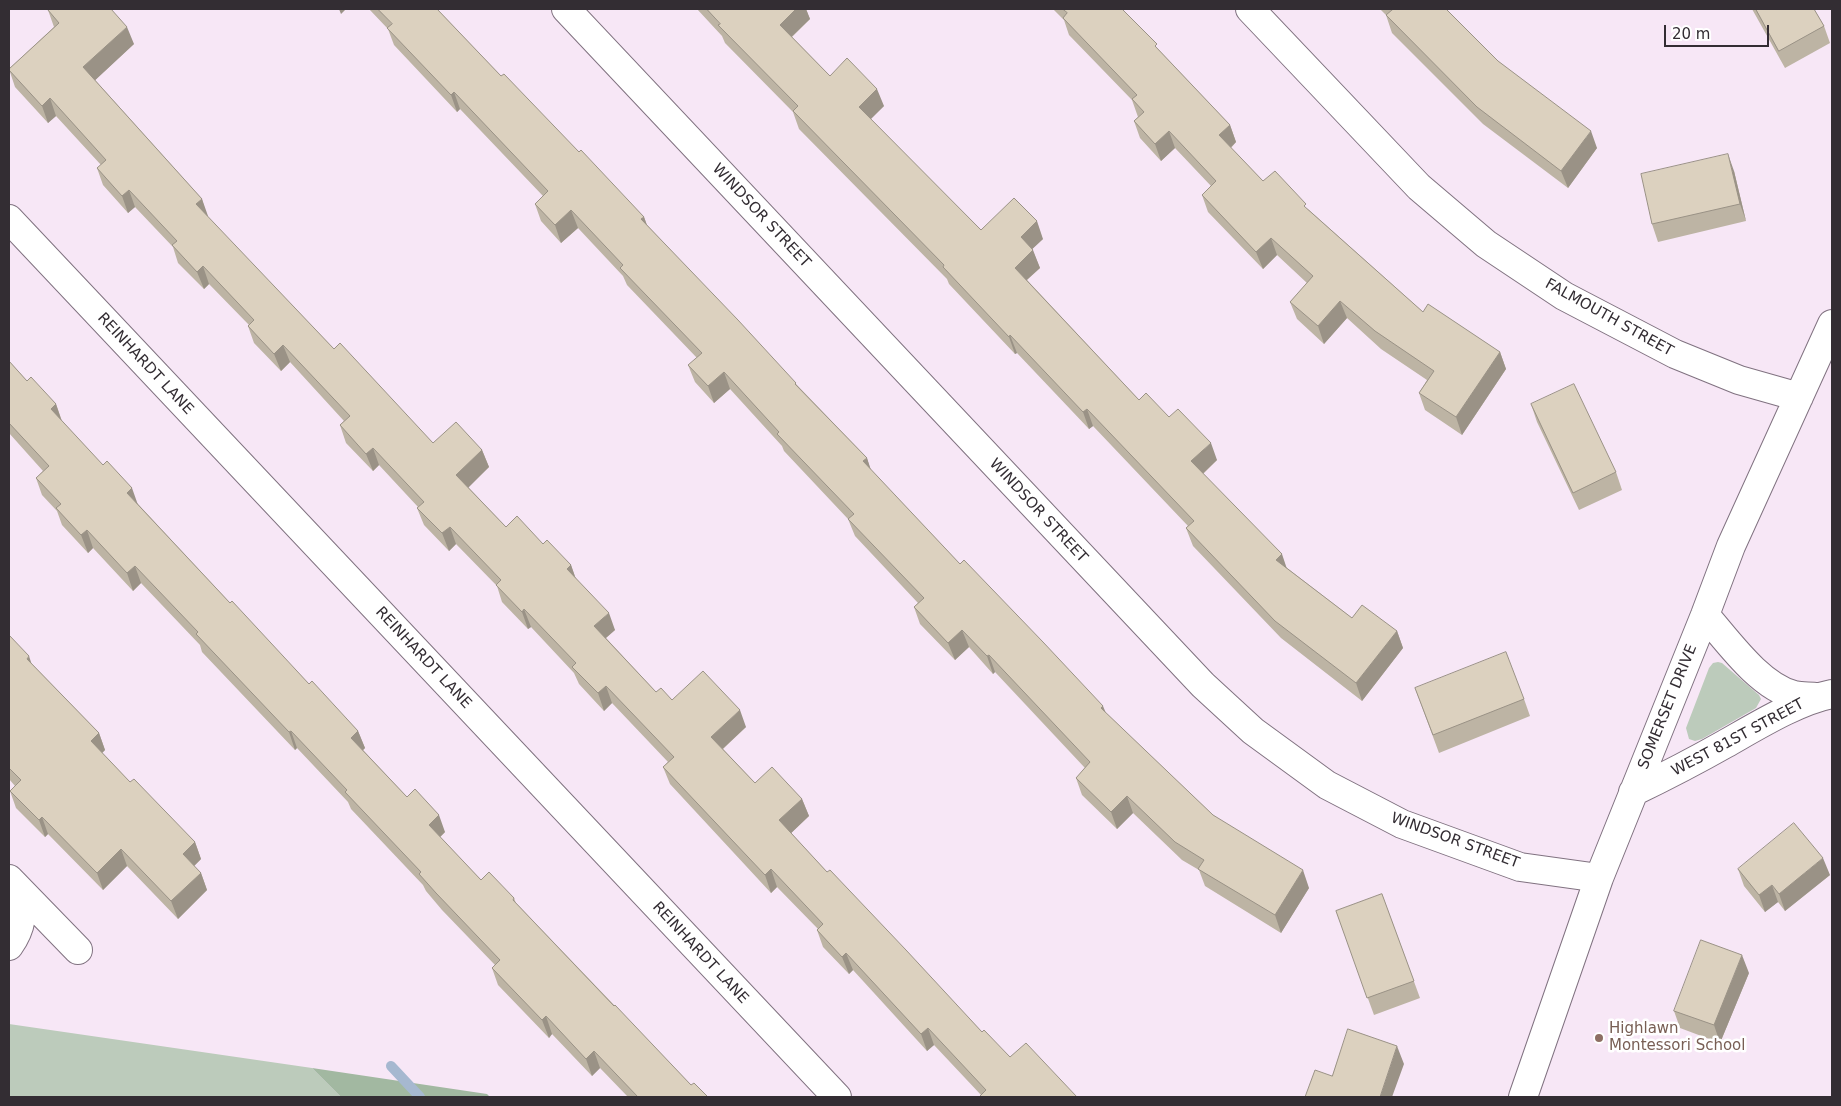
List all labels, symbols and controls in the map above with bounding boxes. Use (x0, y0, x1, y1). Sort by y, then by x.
scale bar (1666, 15, 1771, 47)
text: 20 m (1672, 25, 1710, 43)
street label: WINDSOR STREET (708, 160, 814, 272)
street label: FALMOUTH STREET (1542, 275, 1676, 361)
street label: REINHARDT LANE (93, 309, 197, 419)
street label: WINDSOR STREET (985, 455, 1091, 567)
street label: REINHARDT LANE (371, 603, 475, 713)
street label: SOMERSET DRIVE (1635, 642, 1701, 772)
street label: WEST 81ST STREET (1669, 695, 1807, 781)
street label: WINDSOR STREET (1388, 809, 1522, 873)
street label: REINHARDT LANE (648, 898, 752, 1008)
place label: Highlawn Montessori School (1609, 1020, 1745, 1055)
marker: Highlawn Montessori School (1593, 1032, 1605, 1044)

